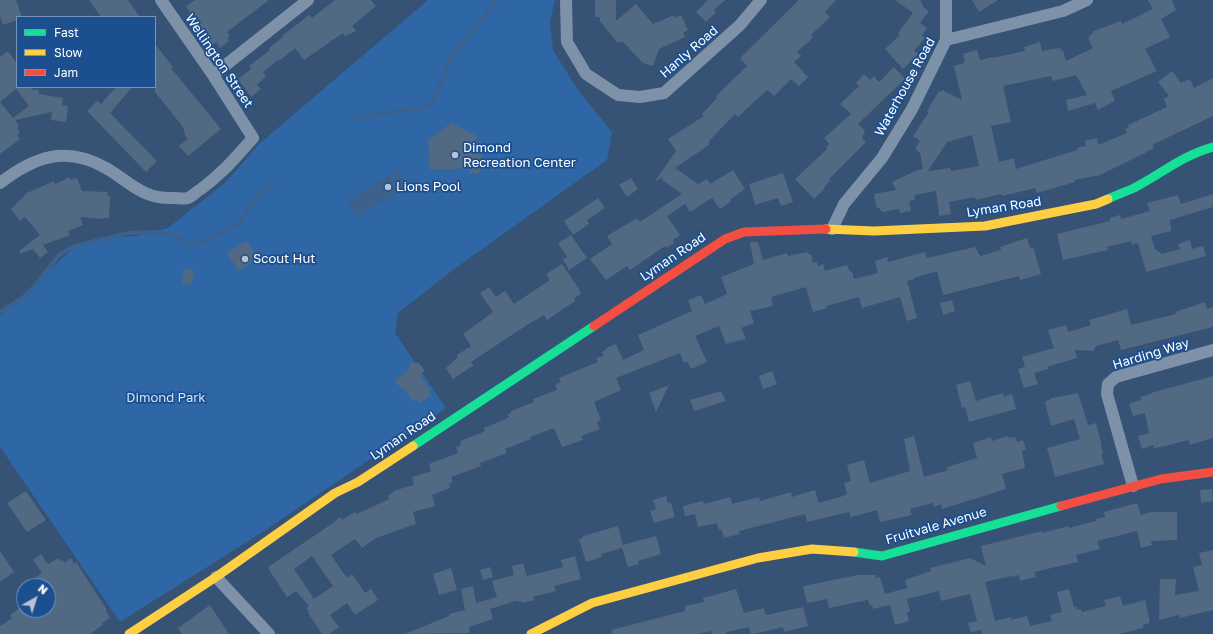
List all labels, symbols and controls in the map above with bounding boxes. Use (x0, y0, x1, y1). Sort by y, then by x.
street label: Wellington Street (182, 11, 256, 111)
legend (16, 16, 156, 88)
street label: Hanly Road (657, 23, 721, 81)
text: Fast (54, 25, 79, 40)
street label: Waterhouse Road (871, 35, 939, 139)
text: Slow (54, 45, 82, 60)
text: Jam (54, 65, 78, 80)
place label: Dimond Recreation Center (463, 140, 576, 171)
marker: Dimond Recreation Center (450, 150, 460, 160)
place label: Lions Pool (396, 179, 461, 195)
marker: Lions Pool (383, 182, 393, 192)
street label: Lyman Road (965, 193, 1043, 221)
street label: Lyman Road (637, 229, 709, 285)
place label: Scout Hut (253, 251, 315, 267)
marker: Scout Hut (240, 254, 250, 264)
street label: Harding Way (1111, 335, 1191, 373)
park label: Dimond Park (126, 390, 206, 406)
street label: Lyman Road (367, 408, 439, 464)
street label: Fruitvale Avenue (884, 504, 988, 548)
north arrow (16, 578, 56, 618)
text: N (36, 581, 51, 597)

